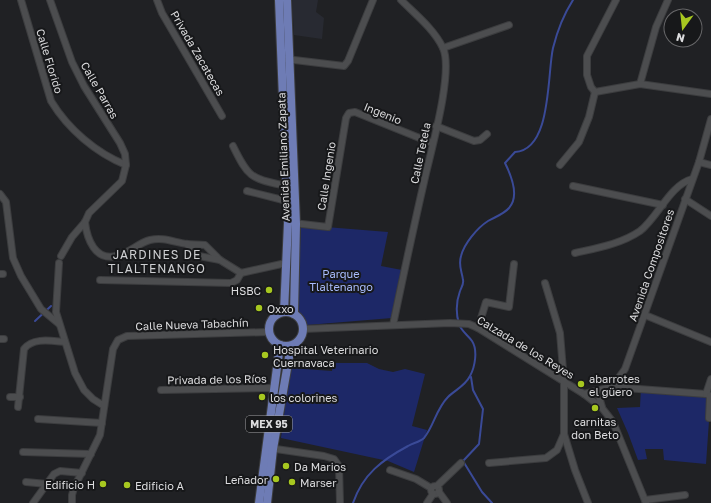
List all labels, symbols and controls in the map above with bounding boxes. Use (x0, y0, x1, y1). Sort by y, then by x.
street label: Privada Zacatecas (168, 8, 228, 98)
north arrow (663, 8, 703, 48)
street label: Calle Florido (34, 27, 66, 95)
text: N (675, 31, 686, 46)
street label: Calle Parras (78, 59, 122, 121)
street label: Avenida Emiliano Zapata (274, 92, 292, 222)
street label: Ingenio (362, 100, 404, 127)
street label: Calle Tetela (407, 121, 433, 185)
street label: Calle Ingenio (314, 140, 338, 211)
street label: Avenida Compositores (626, 207, 676, 323)
district label: JARDINES DE TLALTENANGO (108, 247, 206, 276)
park label: Parque Tlaltenango (309, 267, 373, 293)
place label: HSBC (231, 284, 261, 297)
marker: HSBC (264, 285, 274, 295)
place label: Oxxo (267, 302, 294, 315)
marker: Oxxo (254, 303, 264, 313)
street label: Calzada de los Reyes (475, 313, 577, 381)
street label: Calle Nueva Tabachín (135, 316, 249, 332)
place label: Hospital Veterinario Cuernavaca (273, 343, 379, 369)
marker: Hospital Veterinario Cuernavaca (260, 350, 270, 360)
street label: Privada de los Ríos (167, 372, 267, 386)
place label: abarrotes el güero (589, 372, 640, 398)
marker: abarrotes el güero (576, 379, 586, 389)
place label: los colorines (270, 391, 338, 404)
marker: los colorines (257, 392, 267, 402)
marker: carnitas don Beto (590, 403, 600, 413)
place label: carnitas don Beto (571, 415, 619, 441)
road number: MEX 95 (246, 416, 292, 432)
place label: Da Marios (294, 460, 346, 473)
marker: Da Marios (281, 461, 291, 471)
place label: Leñador (225, 473, 269, 486)
marker: Leñador (271, 474, 281, 484)
place label: Marser (300, 476, 337, 489)
marker: Marser (287, 477, 297, 487)
place label: Edificio H (45, 478, 95, 491)
marker: Edificio H (98, 479, 108, 489)
place label: Edificio A (135, 479, 185, 492)
marker: Edificio A (122, 480, 132, 490)

